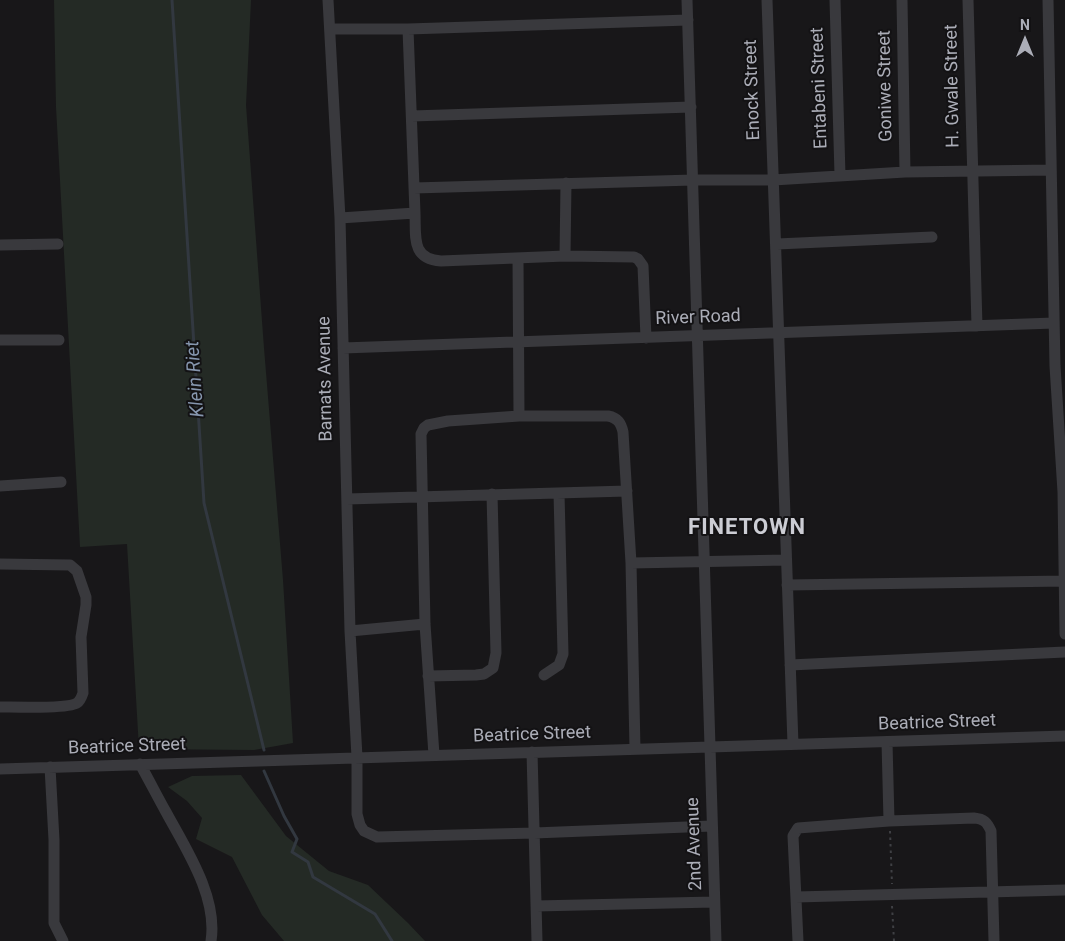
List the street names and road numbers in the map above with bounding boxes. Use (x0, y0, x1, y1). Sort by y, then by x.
street label: H. Gwale Street (941, 24, 965, 148)
street label: Entabeni Street (807, 27, 833, 149)
street label: Goniwe Street (874, 30, 898, 142)
street label: Enock Street (740, 39, 766, 141)
street label: River Road (655, 306, 741, 330)
street label: Barnats Avenue (314, 316, 338, 442)
street label: Beatrice Street (878, 710, 996, 736)
street label: Beatrice Street (473, 722, 591, 748)
street label: Beatrice Street (68, 734, 186, 760)
street label: 2nd Avenue (683, 797, 707, 891)

